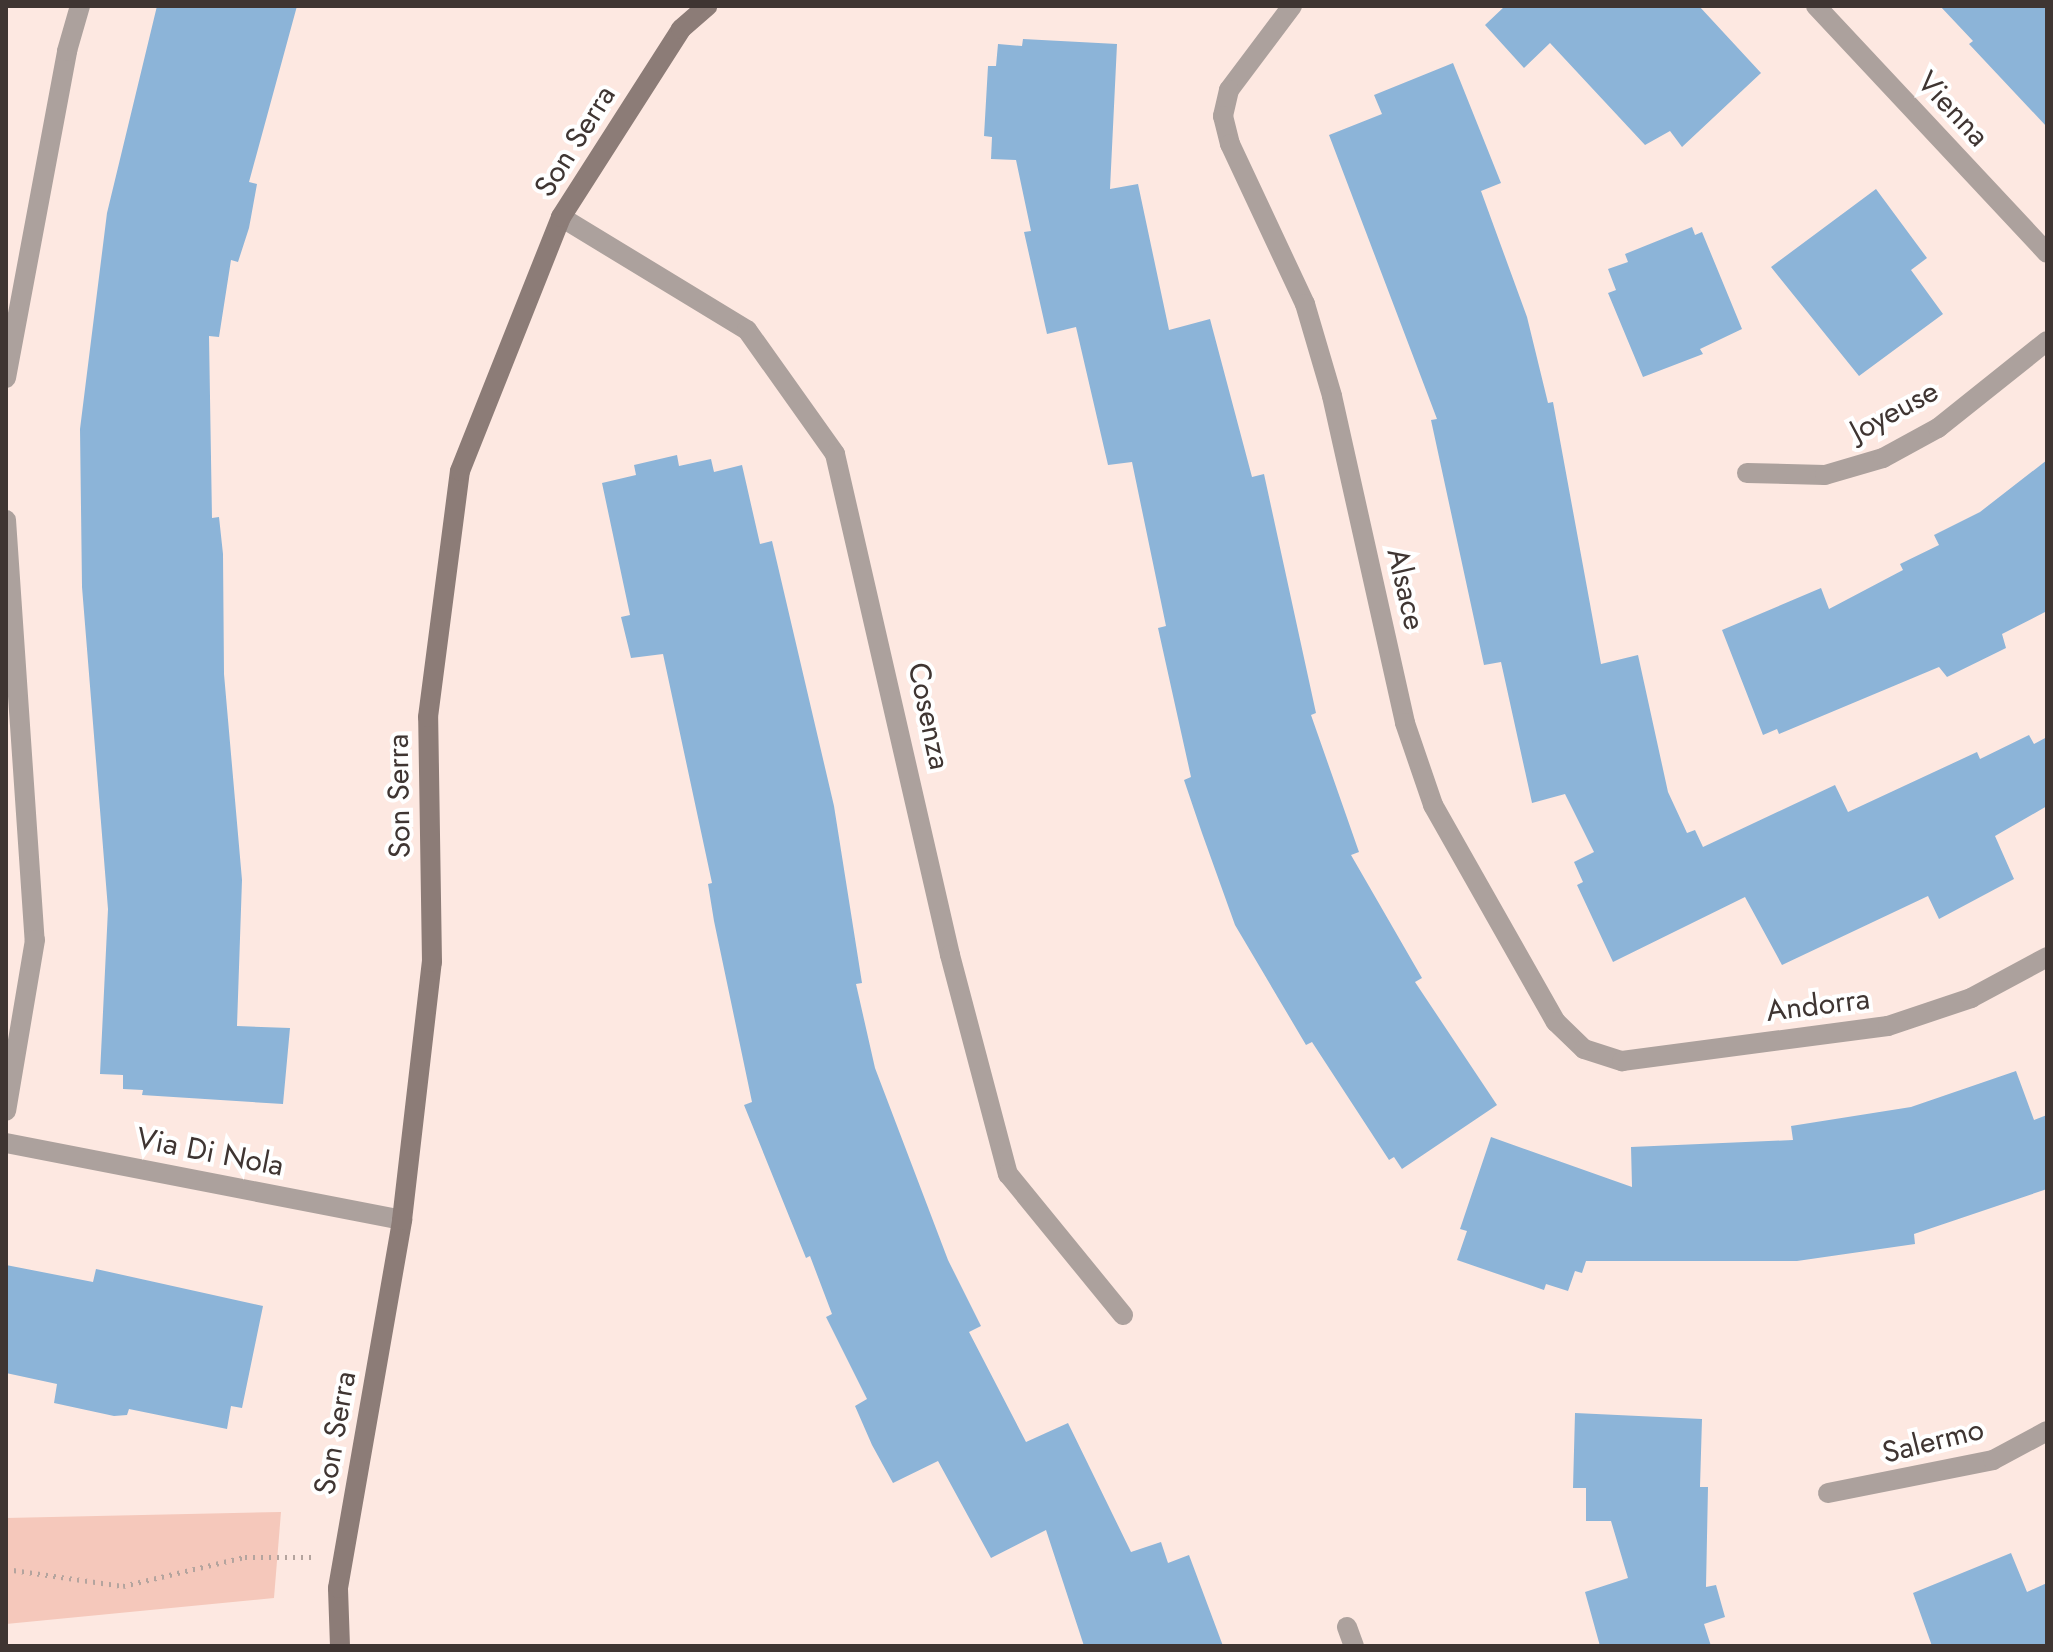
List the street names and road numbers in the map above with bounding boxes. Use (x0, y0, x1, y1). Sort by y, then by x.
street label: Vienna (1909, 64, 1997, 154)
street label: Son Serra (527, 79, 623, 203)
street label: Joyeuse (1844, 373, 1944, 449)
street label: Alsace (1379, 545, 1433, 633)
street label: Cosenza (900, 659, 958, 773)
street label: Son Serra (380, 733, 418, 859)
street label: Andorra (1764, 981, 1872, 1029)
street label: Via Di Nola (133, 1120, 287, 1184)
street label: Son Serra (306, 1369, 364, 1497)
street label: Salermo (1879, 1411, 1987, 1471)

